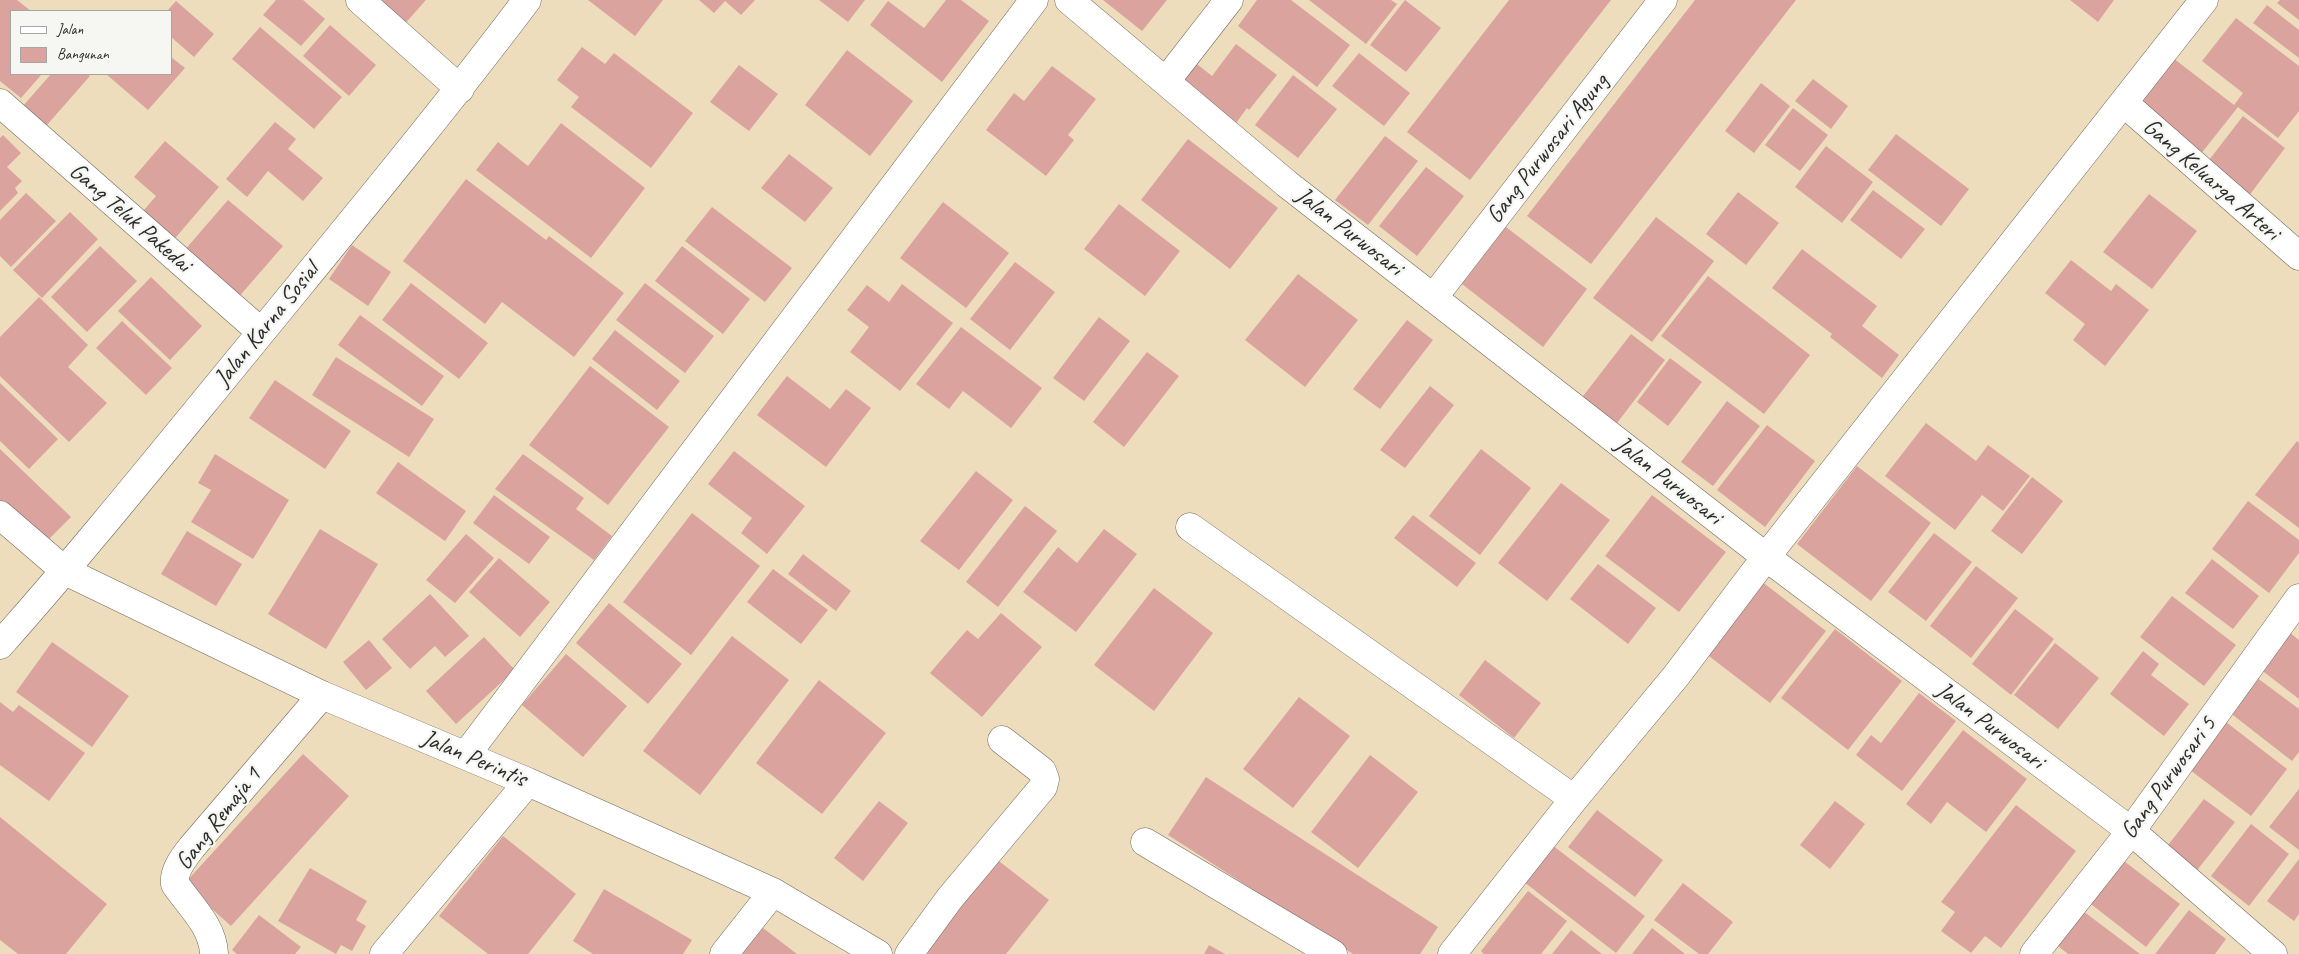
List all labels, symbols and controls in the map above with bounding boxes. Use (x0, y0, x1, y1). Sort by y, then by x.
legend (10, 10, 172, 75)
text: Jalan (57, 20, 83, 39)
text: Bangunan (57, 45, 109, 64)
street label: Gang Purwosari Agung (1481, 68, 1615, 230)
street label: Gang Keluarga Arteri (2137, 113, 2285, 247)
street label: Gang Teluk Pakedai (63, 157, 197, 279)
street label: Jalan Purwosari (1290, 181, 1408, 283)
street label: Jalan Karna Sosial (208, 257, 326, 393)
street label: Jalan Purwosari (1609, 430, 1727, 532)
street label: Jalan Purwosari (1930, 676, 2050, 776)
street label: Gang Purwosari 5 (2115, 711, 2223, 845)
street label: Jalan Perintis (417, 724, 531, 794)
street label: Gang Remaja 1 (170, 762, 268, 876)

